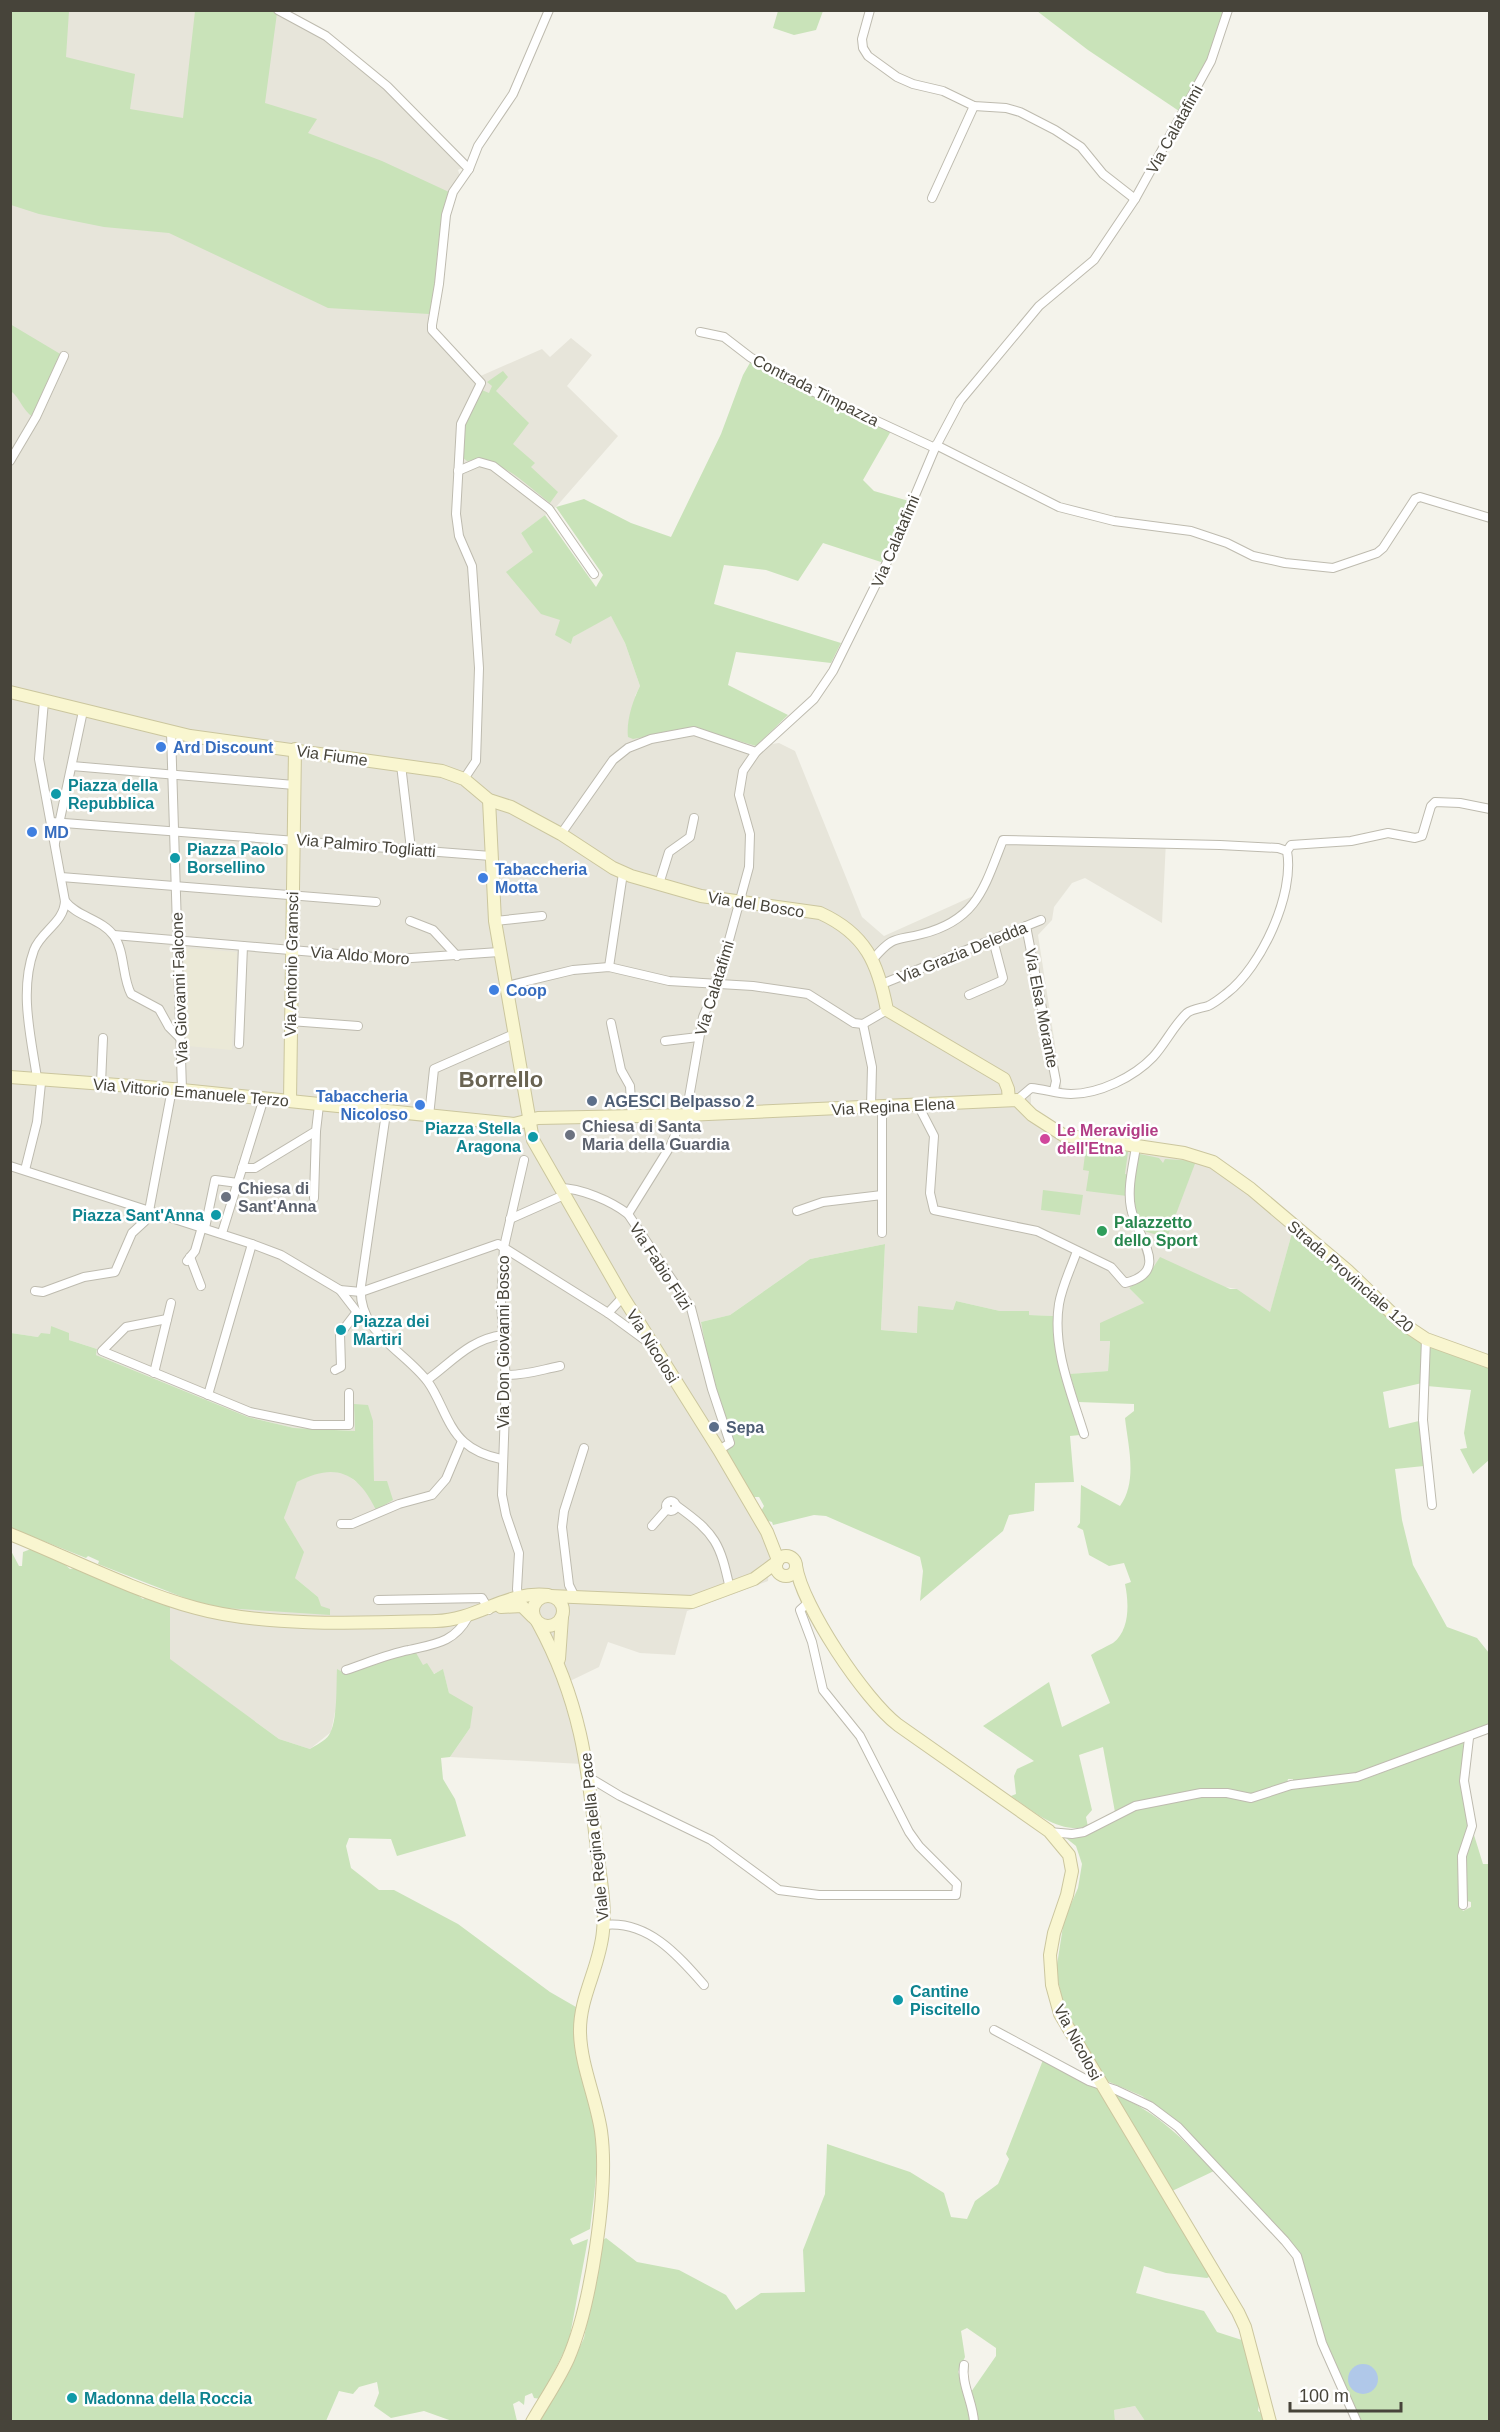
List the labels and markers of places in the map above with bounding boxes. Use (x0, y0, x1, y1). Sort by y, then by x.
place label: Ard Discount (173, 739, 274, 756)
marker: Ard Discount (154, 740, 168, 754)
place label: Piazza della Repubblica (68, 777, 158, 812)
marker: Piazza della Repubblica (49, 787, 63, 801)
place label: MD (44, 824, 69, 841)
marker: MD (25, 825, 39, 839)
place label: Piazza Paolo Borsellino (187, 841, 284, 876)
marker: Piazza Paolo Borsellino (168, 851, 182, 865)
place label: Tabaccheria Motta (495, 861, 587, 896)
marker: Tabaccheria Motta (476, 871, 490, 885)
place label: Coop (506, 982, 547, 999)
marker: Coop (487, 983, 501, 997)
place label: Tabaccheria Nicoloso (316, 1088, 408, 1123)
place label: AGESCI Belpasso 2 (604, 1093, 754, 1110)
marker: AGESCI Belpasso 2 (585, 1094, 599, 1108)
marker: Tabaccheria Nicoloso (413, 1098, 427, 1112)
place label: Chiesa di Santa Maria della Guardia (582, 1118, 730, 1153)
place label: Piazza Stella Aragona (425, 1120, 521, 1155)
place label: Le Meraviglie dell'Etna (1057, 1122, 1158, 1157)
marker: Chiesa di Santa Maria della Guardia (563, 1128, 577, 1142)
marker: Piazza Stella Aragona (526, 1130, 540, 1144)
marker: Le Meraviglie dell'Etna (1038, 1132, 1052, 1146)
place label: Chiesa di Sant'Anna (238, 1180, 317, 1215)
marker: Chiesa di Sant'Anna (219, 1190, 233, 1204)
place label: Piazza Sant'Anna (72, 1207, 204, 1224)
marker: Piazza Sant'Anna (209, 1208, 223, 1222)
place label: Palazzetto dello Sport (1114, 1214, 1198, 1249)
marker: Palazzetto dello Sport (1095, 1224, 1109, 1238)
place label: Piazza dei Martiri (353, 1313, 429, 1348)
marker: Piazza dei Martiri (334, 1323, 348, 1337)
place label: Sepa (726, 1419, 764, 1436)
marker: Sepa (707, 1420, 721, 1434)
place label: Cantine Piscitello (910, 1983, 980, 2018)
marker: Cantine Piscitello (891, 1993, 905, 2007)
place label: Madonna della Roccia (84, 2390, 252, 2407)
marker: Madonna della Roccia (65, 2391, 79, 2405)

